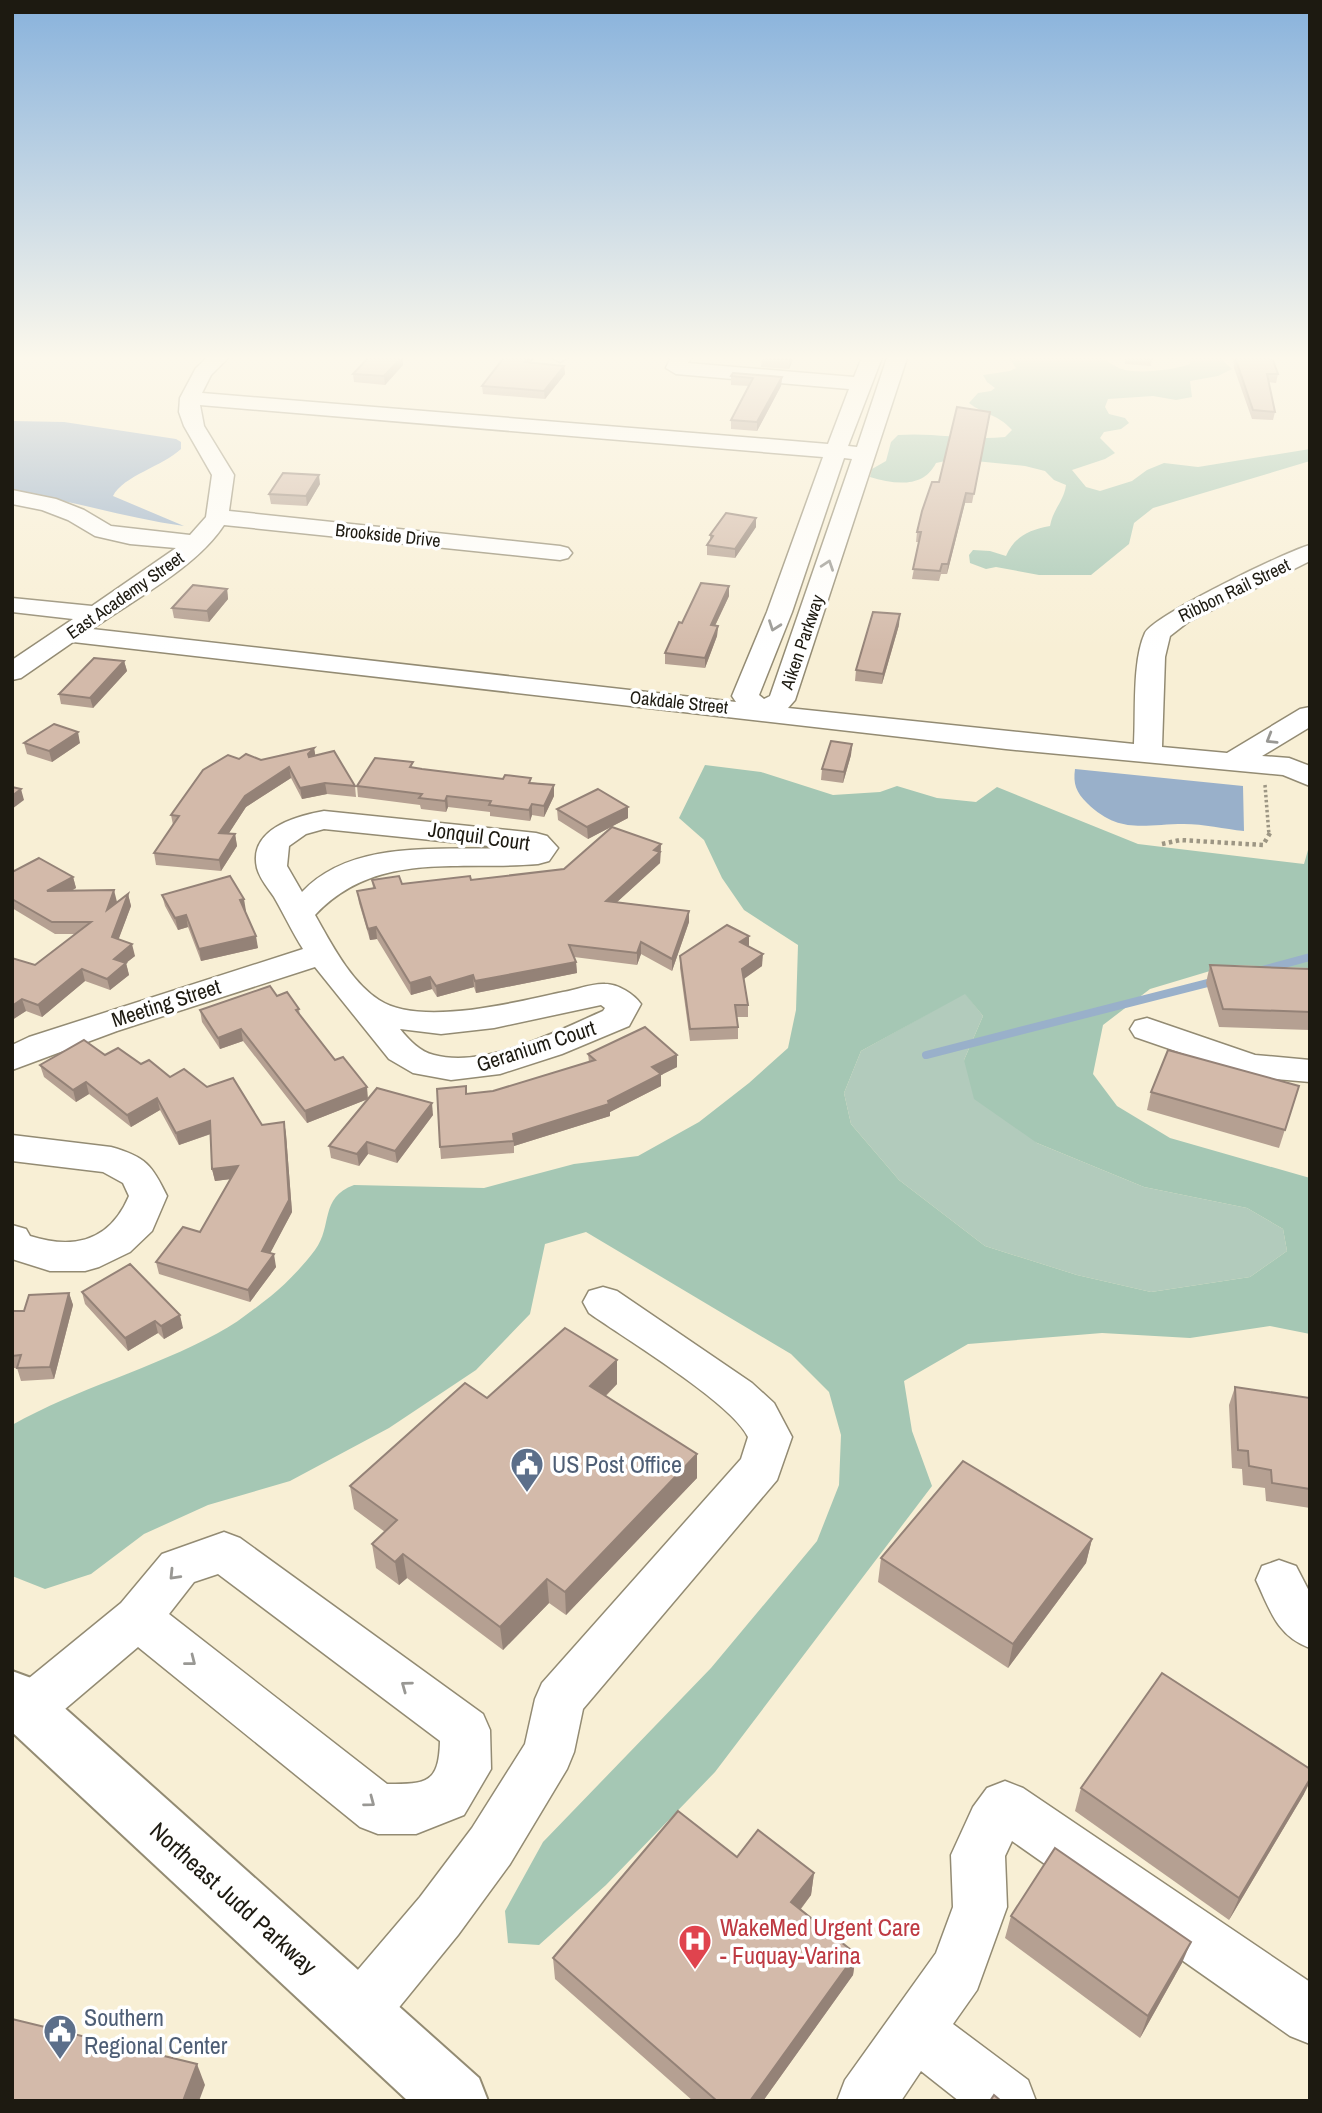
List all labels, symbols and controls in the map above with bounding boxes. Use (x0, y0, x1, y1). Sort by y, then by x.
street label: Brookside Drive (334, 517, 442, 553)
street label: East Academy Street (61, 545, 189, 645)
street label: Ribbon Rail Street (1174, 552, 1294, 628)
one-way arrow (820, 559, 834, 571)
street label: Aiken Parkway (774, 591, 830, 694)
one-way arrow (768, 620, 782, 632)
street label: Oakdale Street (629, 684, 729, 720)
one-way arrow (1265, 731, 1278, 744)
street label: Jonquil Court (426, 815, 532, 858)
street label: Meeting Street (108, 972, 224, 1034)
street label: Geranium Court (473, 1013, 599, 1079)
public building icon: US Post Office (508, 1445, 546, 1494)
place label: US Post Office (552, 1448, 682, 1480)
one-way arrow (170, 1567, 182, 1580)
one-way arrow (184, 1652, 196, 1665)
one-way arrow (401, 1681, 414, 1694)
one-way arrow (362, 1793, 375, 1806)
street label: Northeast Judd Parkway (144, 1814, 324, 1982)
place label: WakeMed Urgent Care - Fuquay-Varina (720, 1911, 921, 1971)
hospital icon: WakeMed Urgent Care - Fuquay-Varina (676, 1922, 714, 1971)
place label: Southern Regional Center (84, 2001, 228, 2061)
public building icon: Southern Regional Center (41, 2012, 79, 2061)

